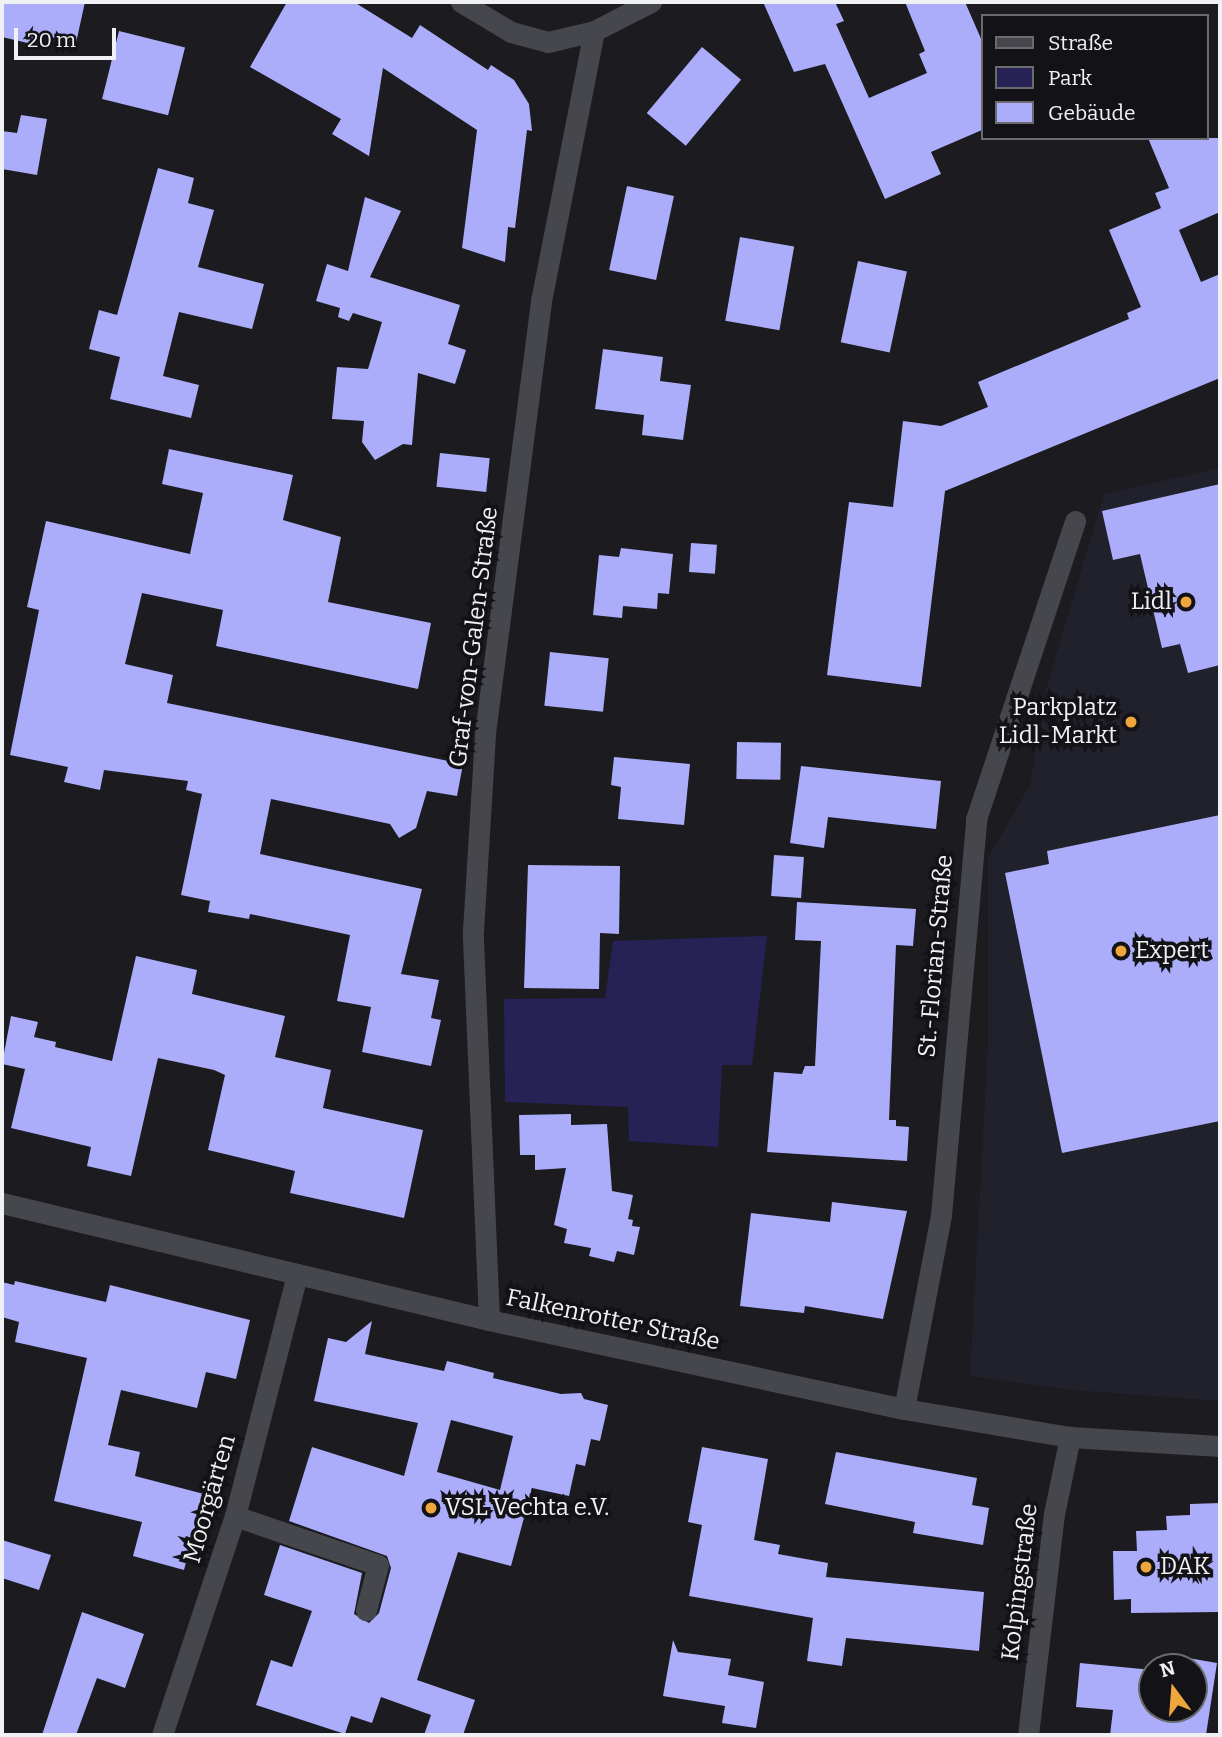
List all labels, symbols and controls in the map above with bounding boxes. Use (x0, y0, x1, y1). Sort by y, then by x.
scale bar (18, 14, 119, 58)
legend (981, 14, 1208, 140)
text: 20 m (27, 27, 76, 53)
text: Straße (1048, 30, 1113, 56)
text: Park (1048, 65, 1092, 91)
text: Gebäude (1048, 100, 1136, 126)
street label: Graf-von-Galen-Straße (444, 505, 504, 769)
place label: Lidl (1131, 588, 1172, 616)
marker: Lidl (1178, 594, 1194, 610)
place label: Parkplatz Lidl-Markt (999, 694, 1117, 750)
marker: Parkplatz Lidl-Markt (1123, 714, 1139, 730)
street label: St.-Florian-Straße (913, 853, 959, 1059)
place label: Expert (1135, 937, 1209, 965)
marker: Expert (1113, 943, 1129, 959)
street label: Falkenrotter Straße (504, 1283, 722, 1357)
street label: Moorgärten (178, 1431, 242, 1567)
place label: VSL Vechta e.V. (445, 1494, 609, 1522)
marker: VSL Vechta e.V. (423, 1500, 439, 1516)
street label: Kolpingstraße (996, 1502, 1044, 1662)
place label: DAK (1160, 1553, 1210, 1581)
marker: DAK (1138, 1559, 1154, 1575)
north arrow (1138, 1653, 1208, 1723)
text: N (1157, 1656, 1178, 1682)

